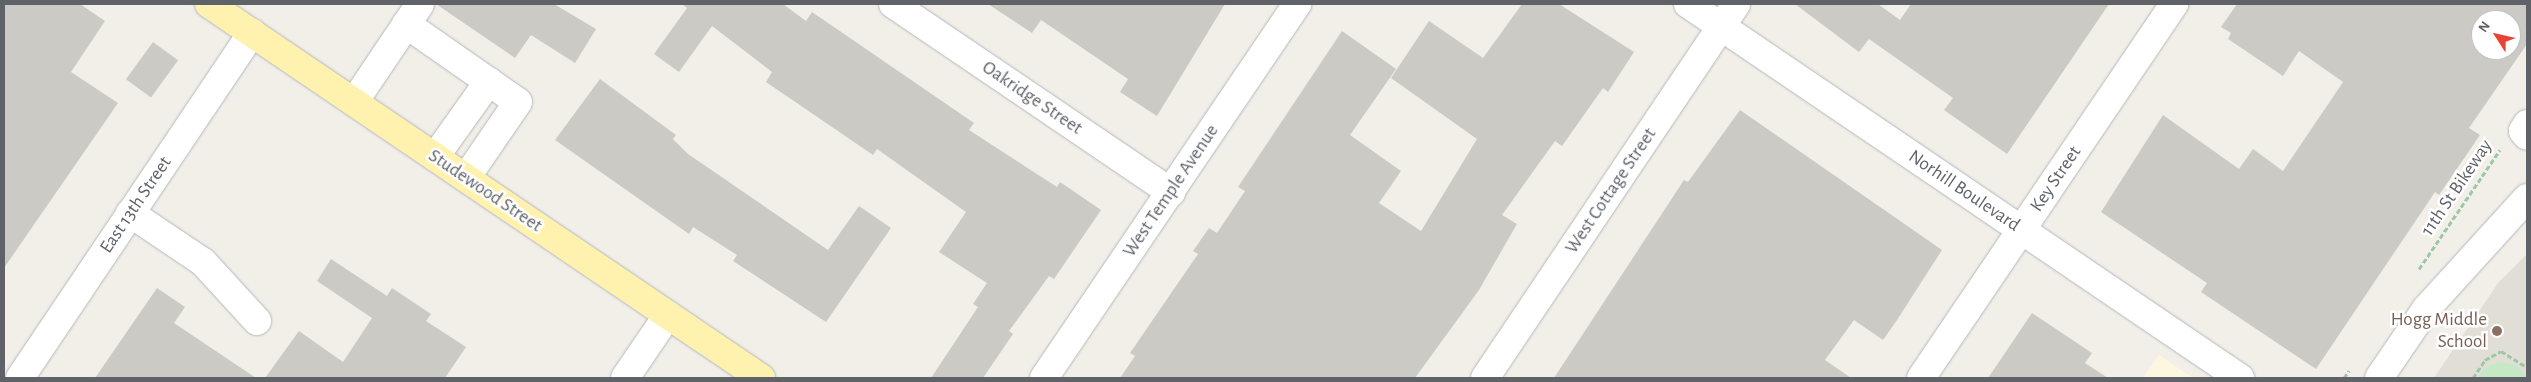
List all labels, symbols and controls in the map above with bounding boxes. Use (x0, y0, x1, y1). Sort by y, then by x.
north arrow (2471, 10, 2521, 60)
text: N (2476, 19, 2493, 35)
street label: Oakridge Street (978, 56, 1086, 140)
street label: West Temple Avenue (1118, 120, 1224, 262)
street label: West Cottage Street (1561, 124, 1661, 258)
street label: 11th St Bikeway (2416, 135, 2498, 241)
street label: Key Street (2026, 142, 2086, 216)
street label: Studewood Street (424, 145, 546, 237)
street label: Norhill Boulevard (1904, 145, 2024, 237)
street label: East 13th Street (95, 152, 177, 258)
place label: Hogg Middle School (2391, 309, 2487, 353)
marker: Hogg Middle School (2491, 325, 2503, 337)

